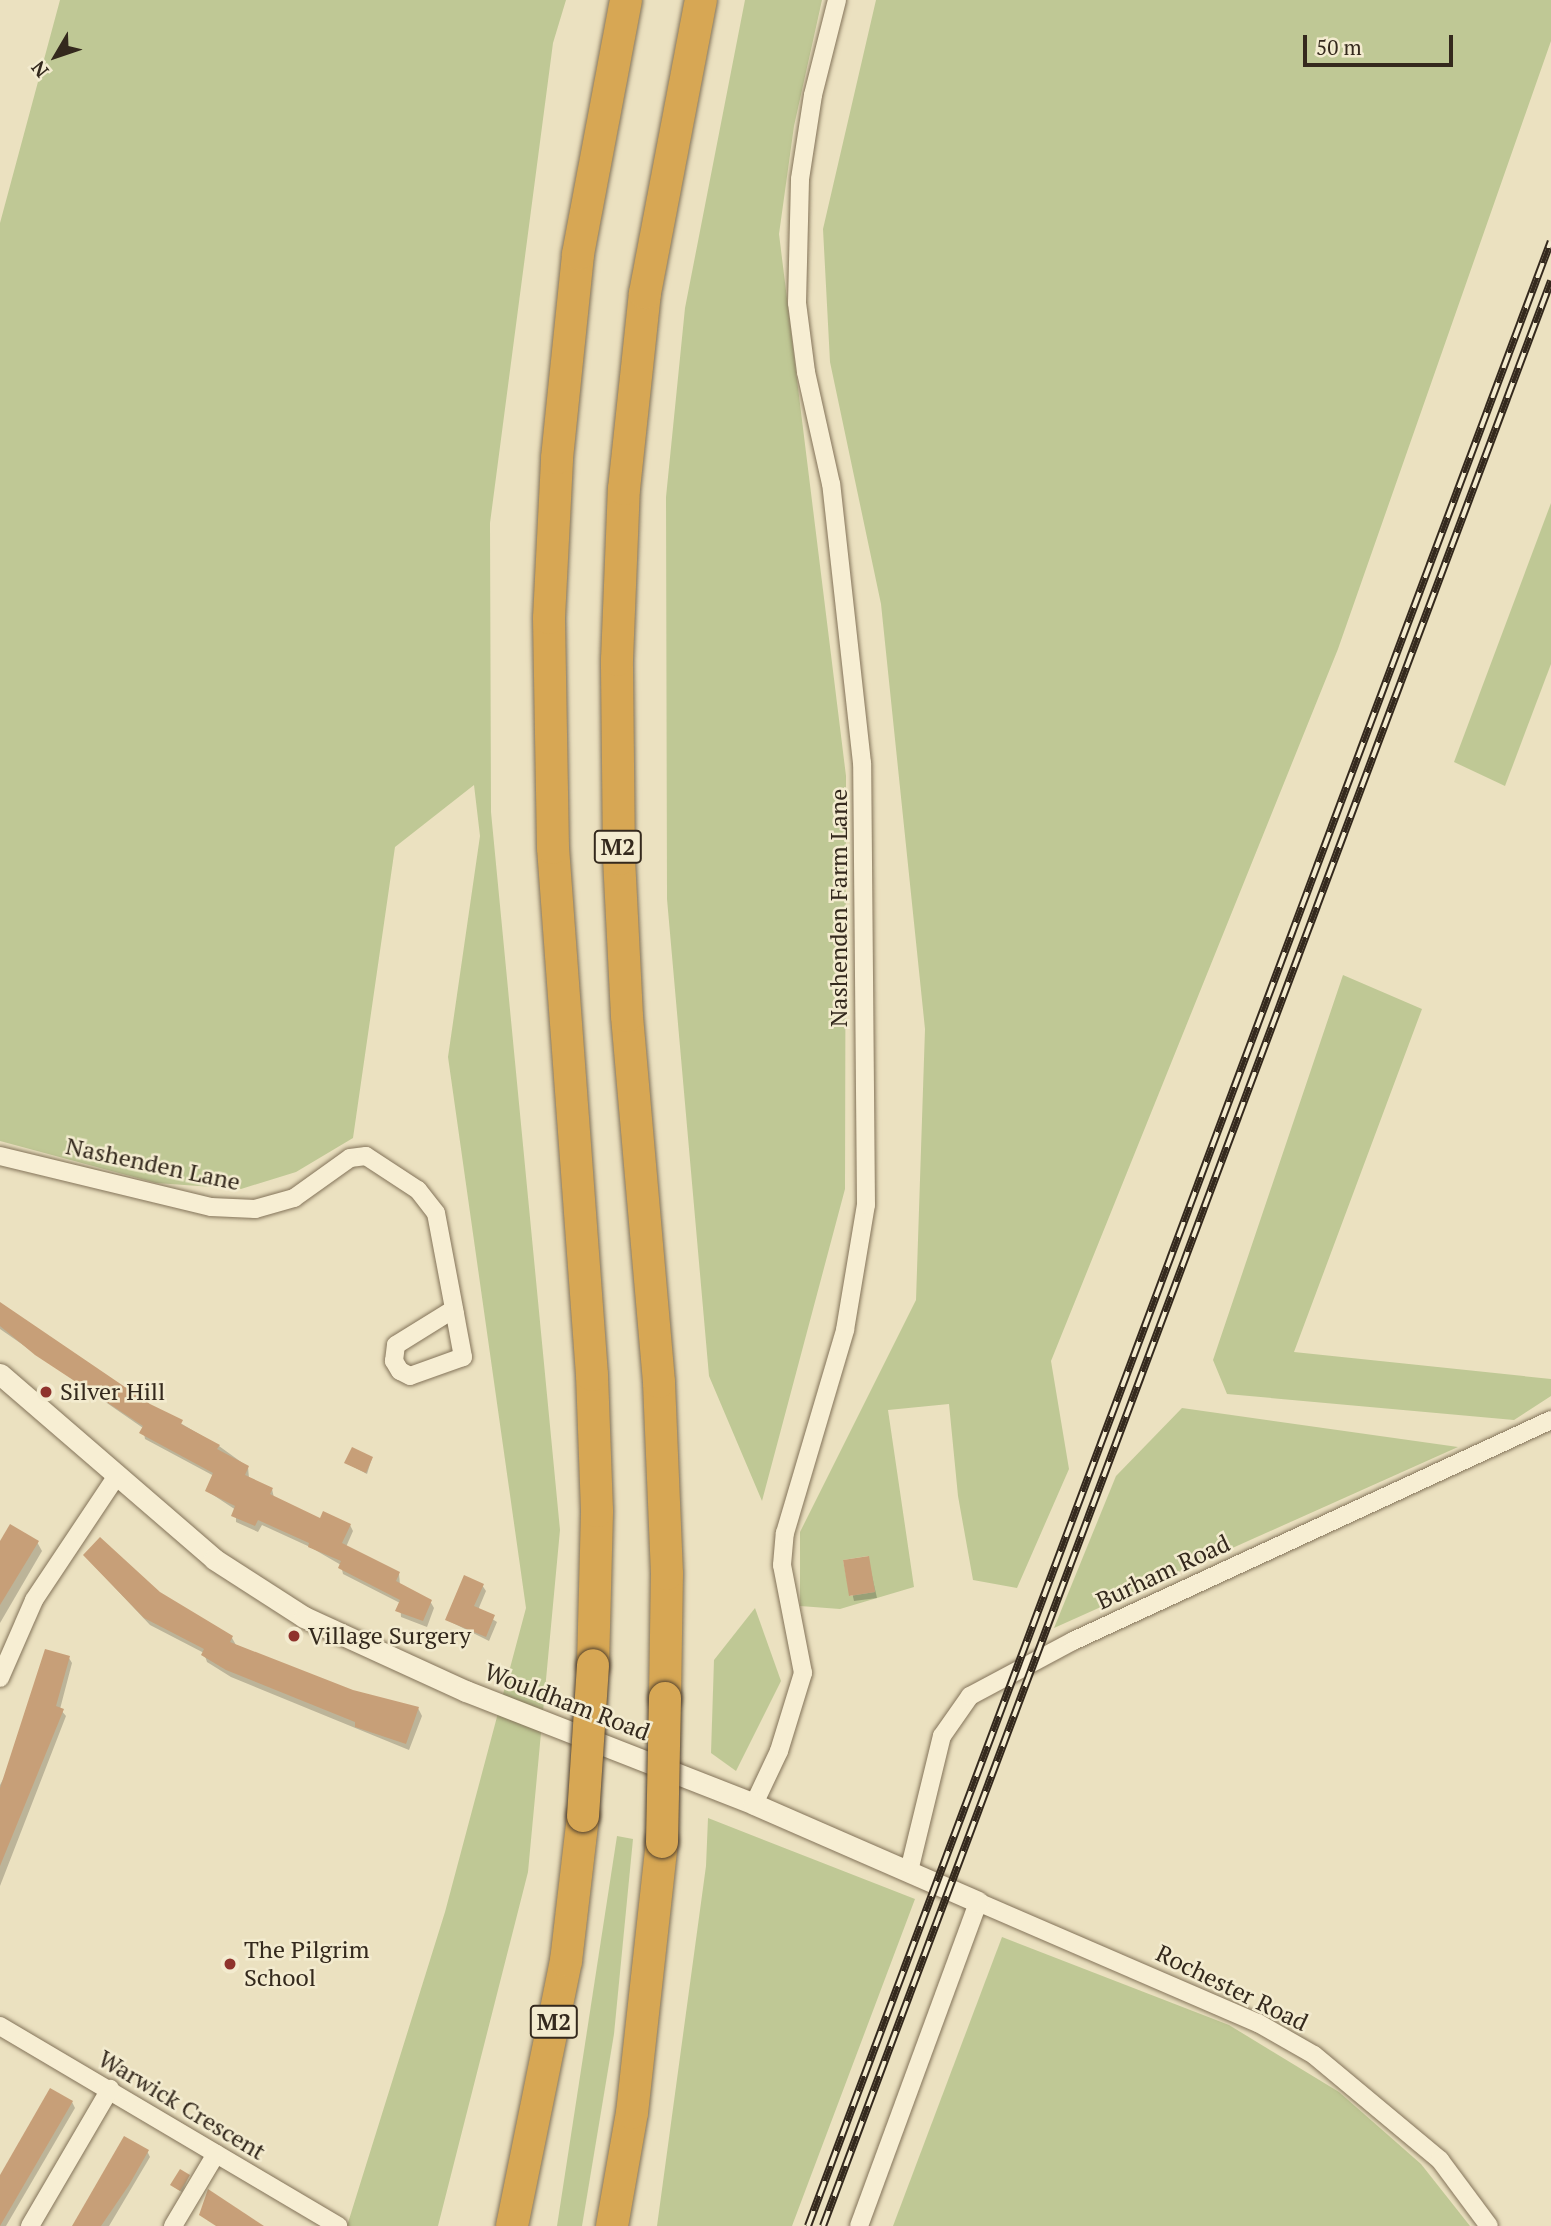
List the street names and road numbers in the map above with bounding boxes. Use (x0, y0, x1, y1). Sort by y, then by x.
street label: Nashenden Farm Lane (825, 789, 853, 1027)
road number: M2 (594, 828, 642, 866)
street label: Nashenden Lane (63, 1131, 243, 1197)
street label: Burham Road (1092, 1529, 1234, 1615)
street label: Wouldham Road (480, 1657, 654, 1747)
street label: Rochester Road (1151, 1939, 1313, 2037)
road number: M2 (530, 2002, 578, 2041)
street label: Warwick Crescent (93, 2044, 271, 2166)

